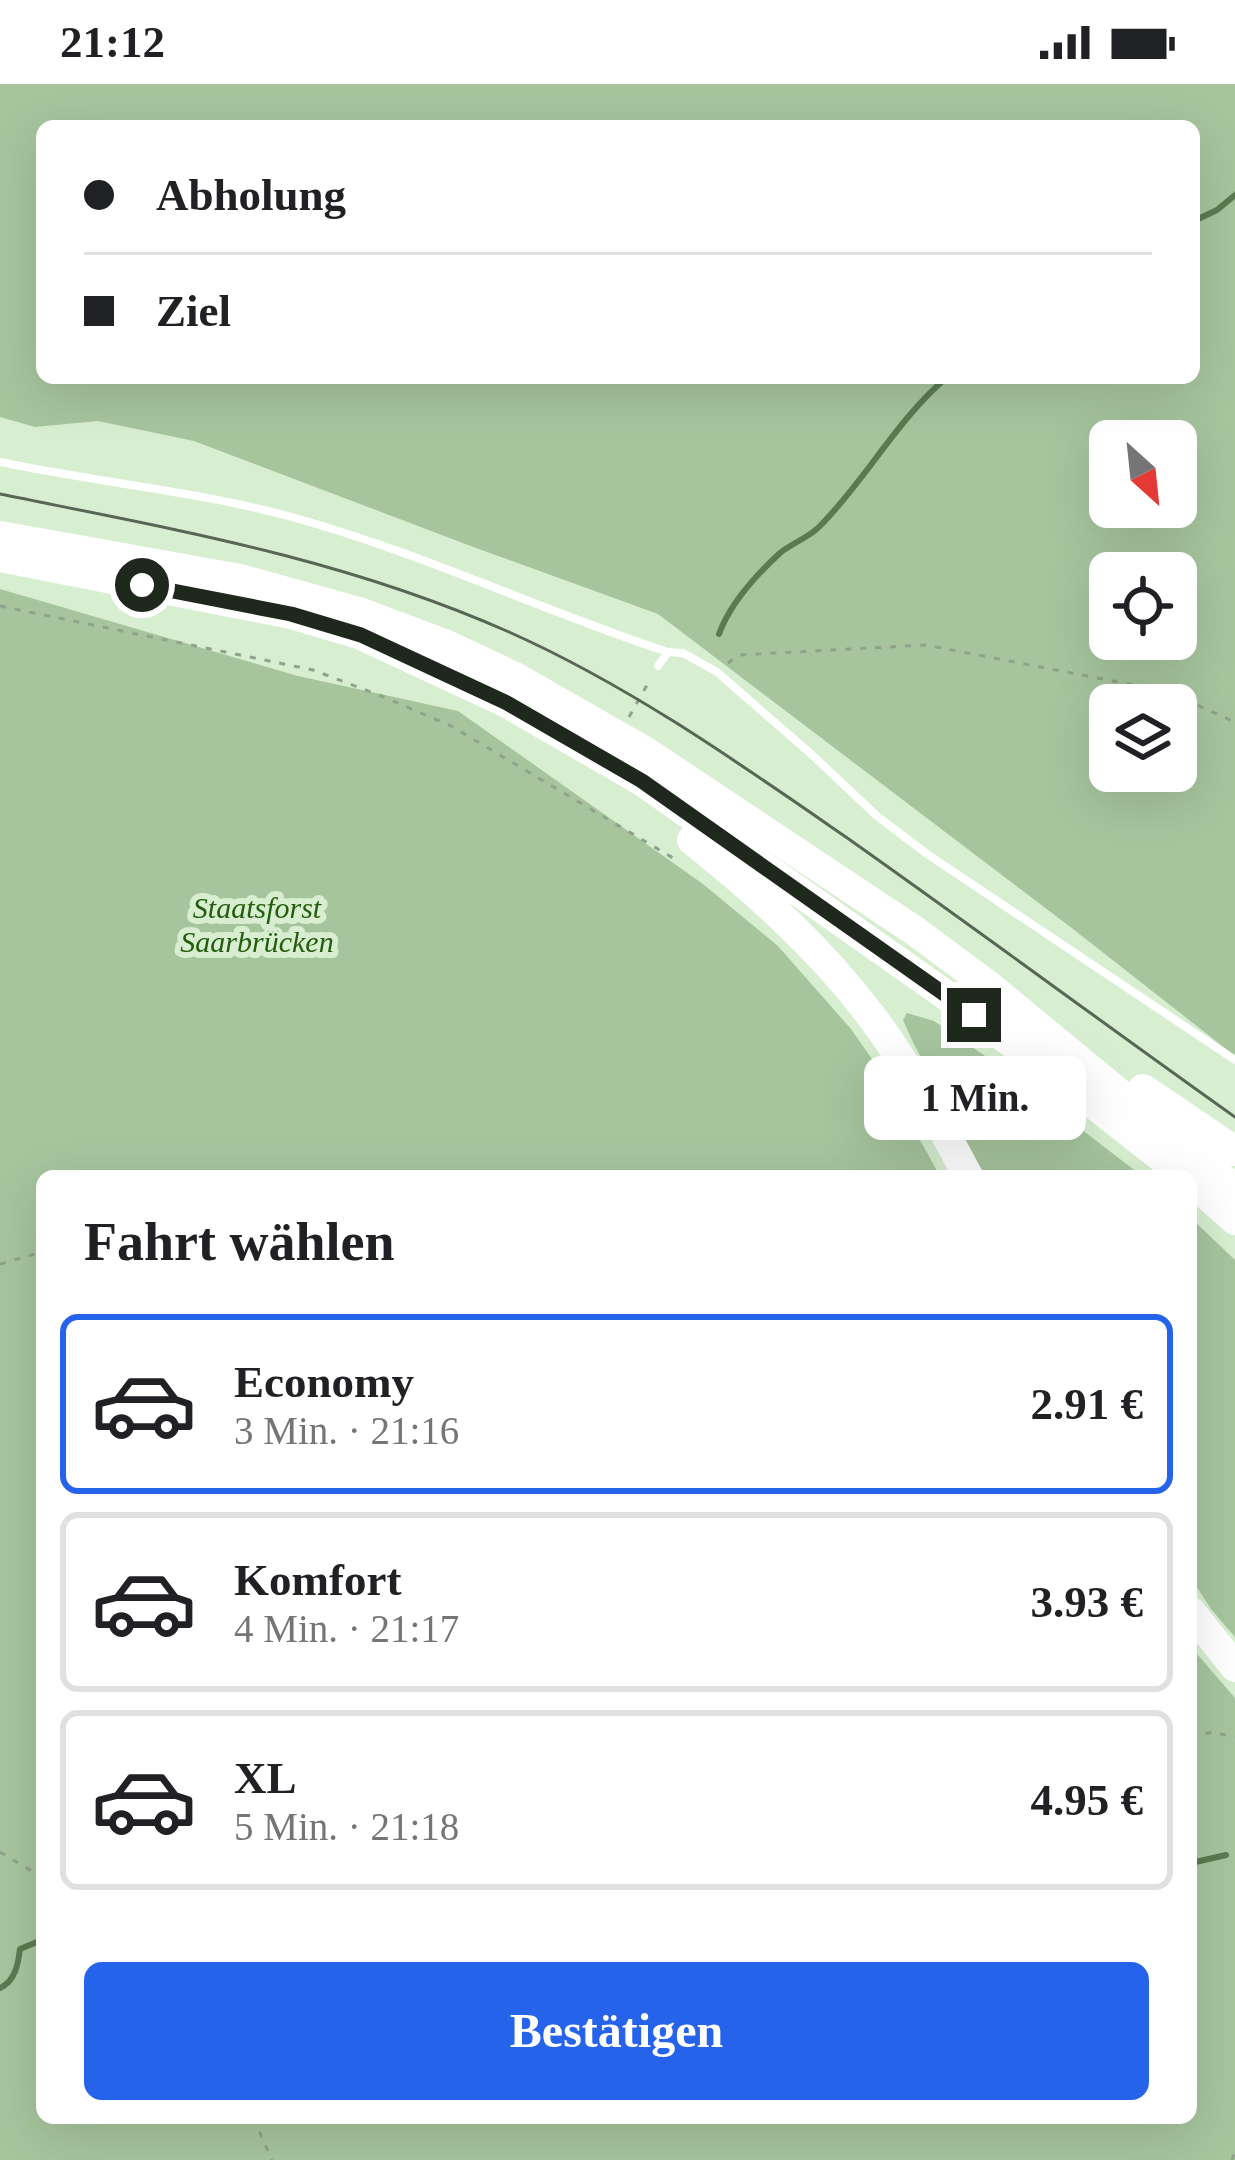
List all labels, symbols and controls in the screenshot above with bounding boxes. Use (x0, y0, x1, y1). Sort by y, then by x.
text: 21:12 (60, 17, 165, 67)
text: Abholung (156, 170, 346, 220)
text: Ziel (156, 286, 231, 336)
north arrow (1089, 420, 1197, 528)
map controls (1089, 420, 1197, 792)
button: locate (1089, 552, 1197, 660)
route start (115, 558, 169, 612)
button: layers (1089, 684, 1197, 792)
park label: Staatsforst Saarbrücken (180, 891, 334, 958)
route end (947, 988, 1001, 1042)
callout: 1 Min. (863, 1057, 1085, 1141)
text: 1 Min. (921, 1076, 1029, 1119)
text: Fahrt wählen (84, 1212, 395, 1272)
icon: car (90, 1350, 198, 1458)
text: Economy (234, 1357, 414, 1407)
text: 2.91 € (1031, 1379, 1143, 1429)
text: 3 Min. · 21:16 (234, 1409, 459, 1452)
icon: car (90, 1548, 198, 1656)
text: Komfort (234, 1555, 401, 1605)
text: 3.93 € (1031, 1577, 1143, 1627)
text: 4 Min. · 21:17 (234, 1607, 459, 1650)
icon: car (90, 1746, 198, 1854)
text: XL (234, 1753, 297, 1803)
text: 4.95 € (1031, 1775, 1143, 1825)
text: 5 Min. · 21:18 (234, 1805, 459, 1848)
button: Bestätigen (84, 1962, 1149, 2100)

